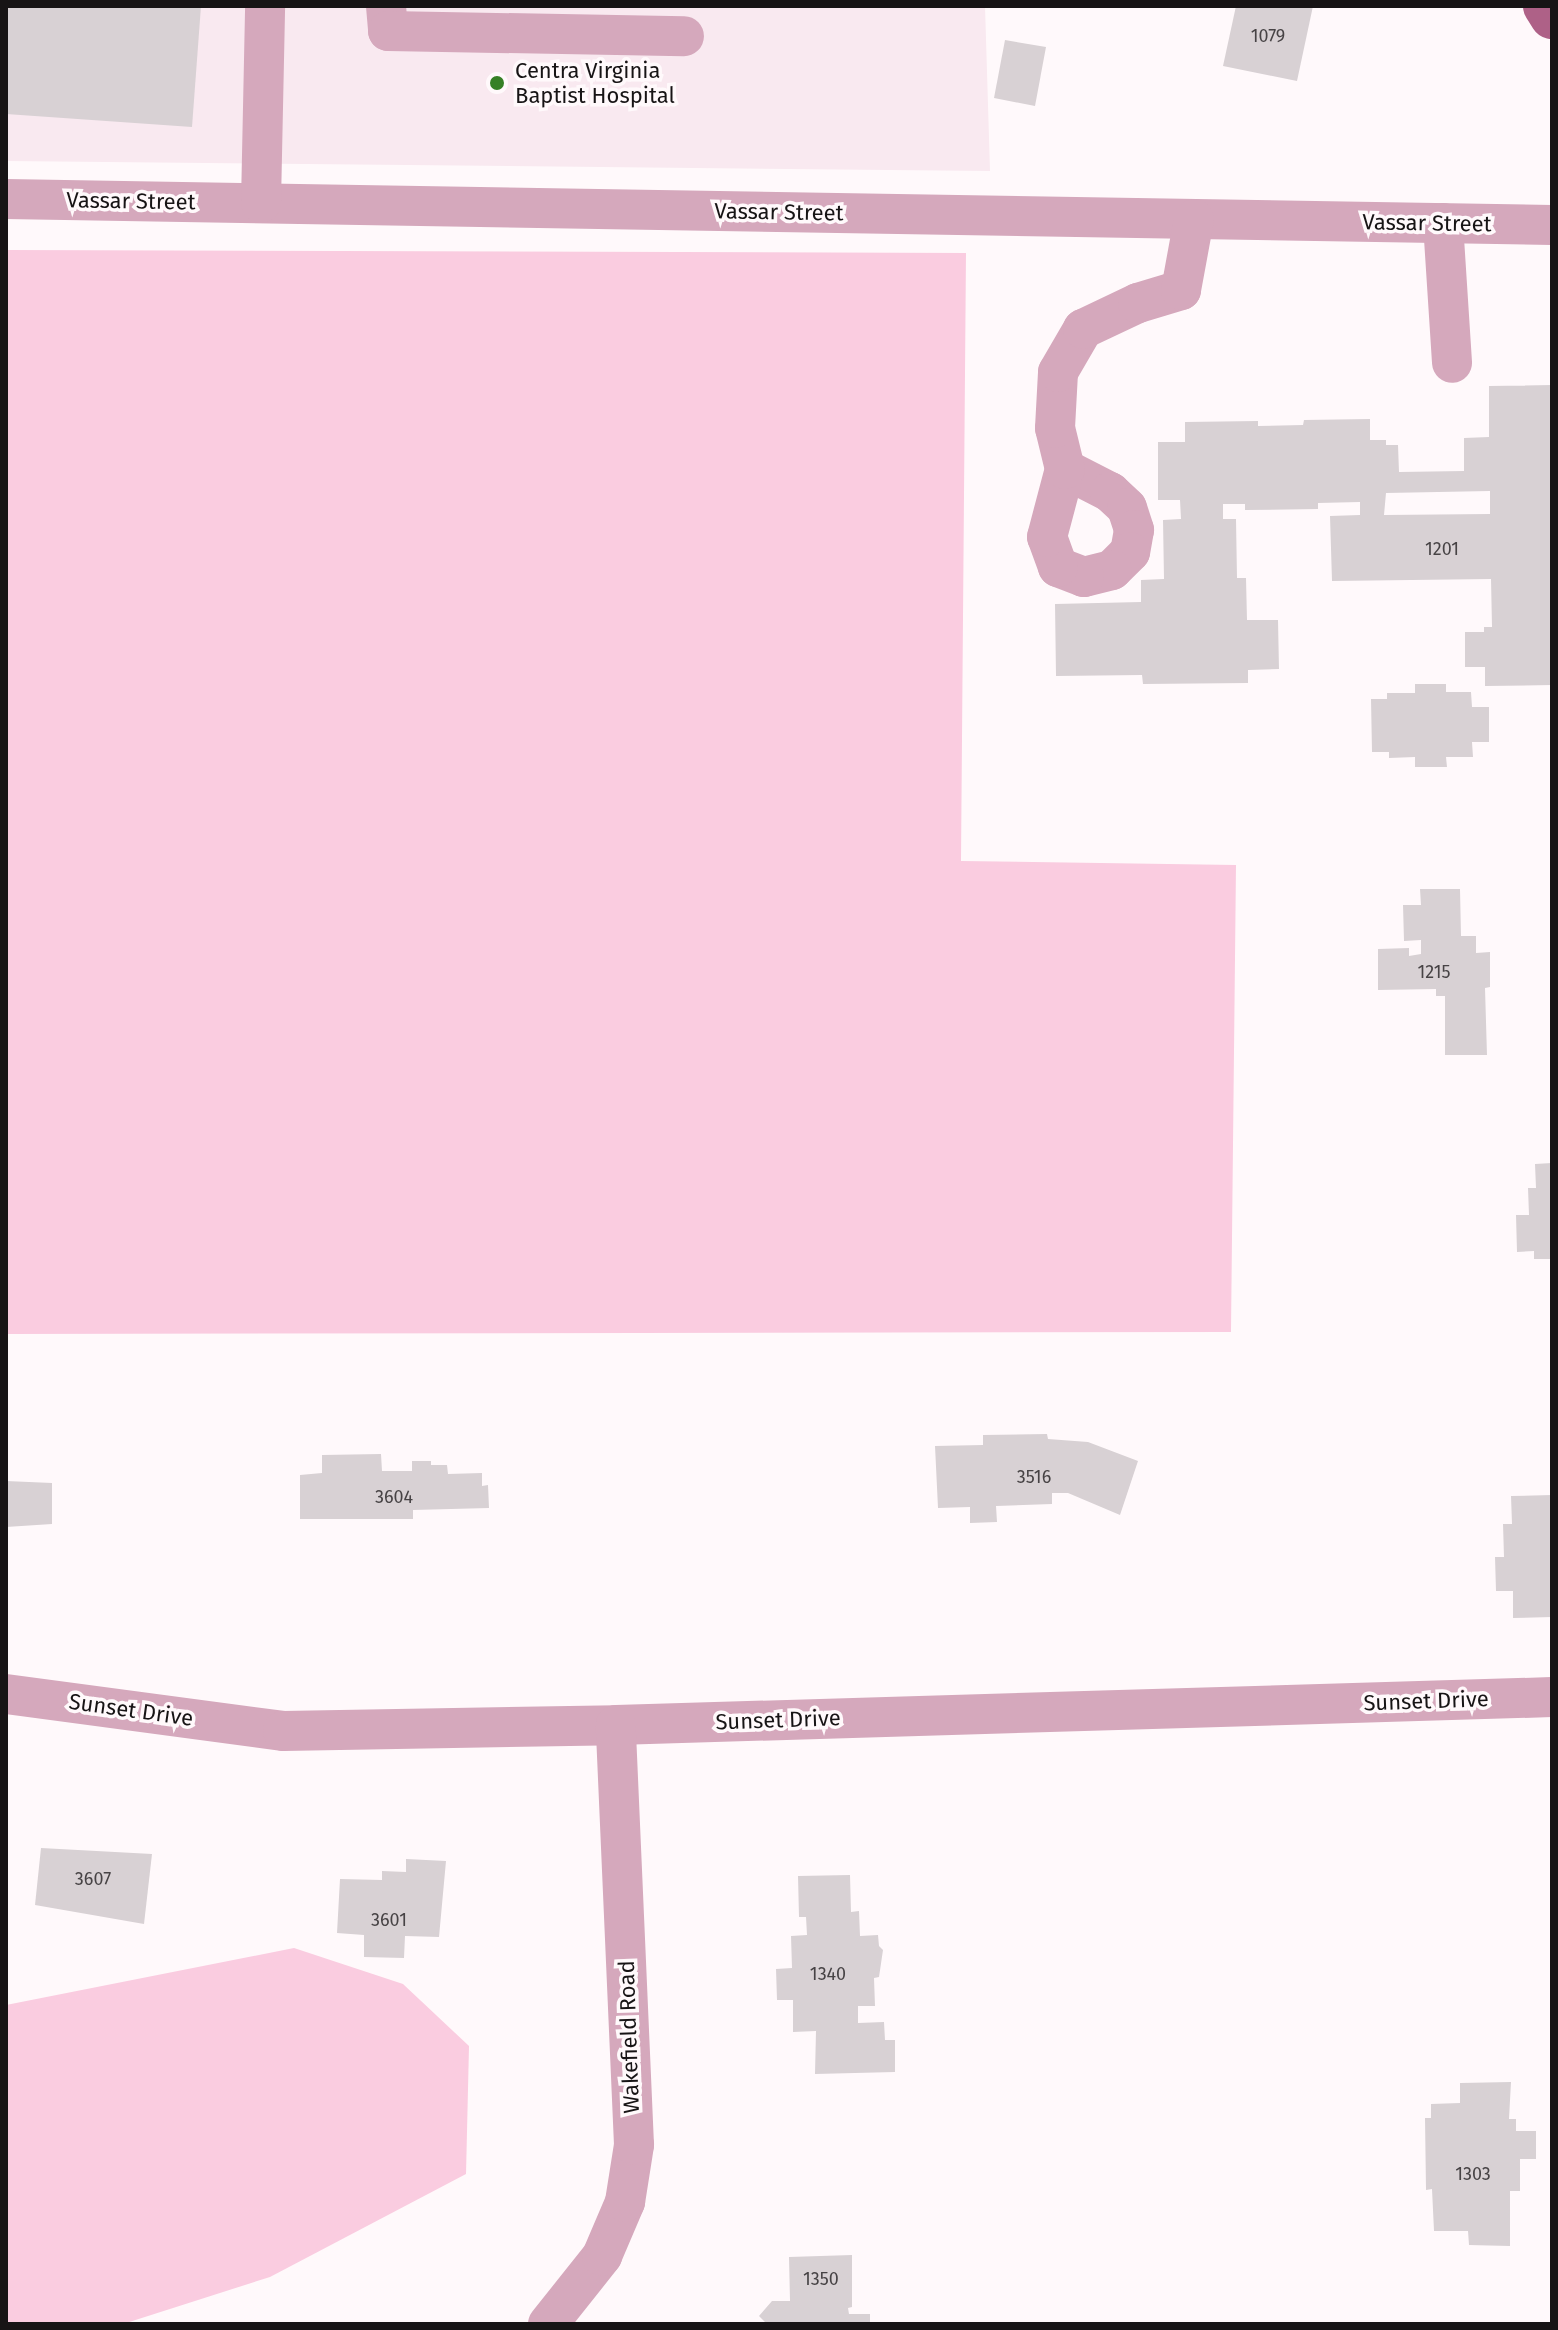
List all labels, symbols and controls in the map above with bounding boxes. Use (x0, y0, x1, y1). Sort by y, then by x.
house number: 1079 (1251, 25, 1285, 47)
place label: Centra Virginia Baptist Hospital (515, 57, 675, 108)
marker: Centra Virginia Baptist Hospital (486, 72, 508, 94)
street label: Vassar Street (66, 187, 196, 215)
street label: Vassar Street (714, 198, 844, 226)
street label: Vassar Street (1362, 209, 1492, 237)
house number: 1201 (1425, 538, 1459, 560)
house number: 1215 (1417, 961, 1451, 983)
house number: 3516 (1017, 1466, 1051, 1488)
house number: 3604 (375, 1486, 413, 1508)
street label: Sunset Drive (1363, 1686, 1489, 1716)
street label: Sunset Drive (67, 1688, 195, 1732)
street label: Sunset Drive (715, 1705, 841, 1735)
house number: 3607 (75, 1868, 111, 1890)
house number: 3601 (371, 1909, 407, 1931)
street label: Wakefield Road (613, 1960, 645, 2114)
house number: 1340 (810, 1963, 846, 1985)
house number: 1303 (1455, 2163, 1491, 2185)
house number: 1350 (803, 2268, 839, 2290)

